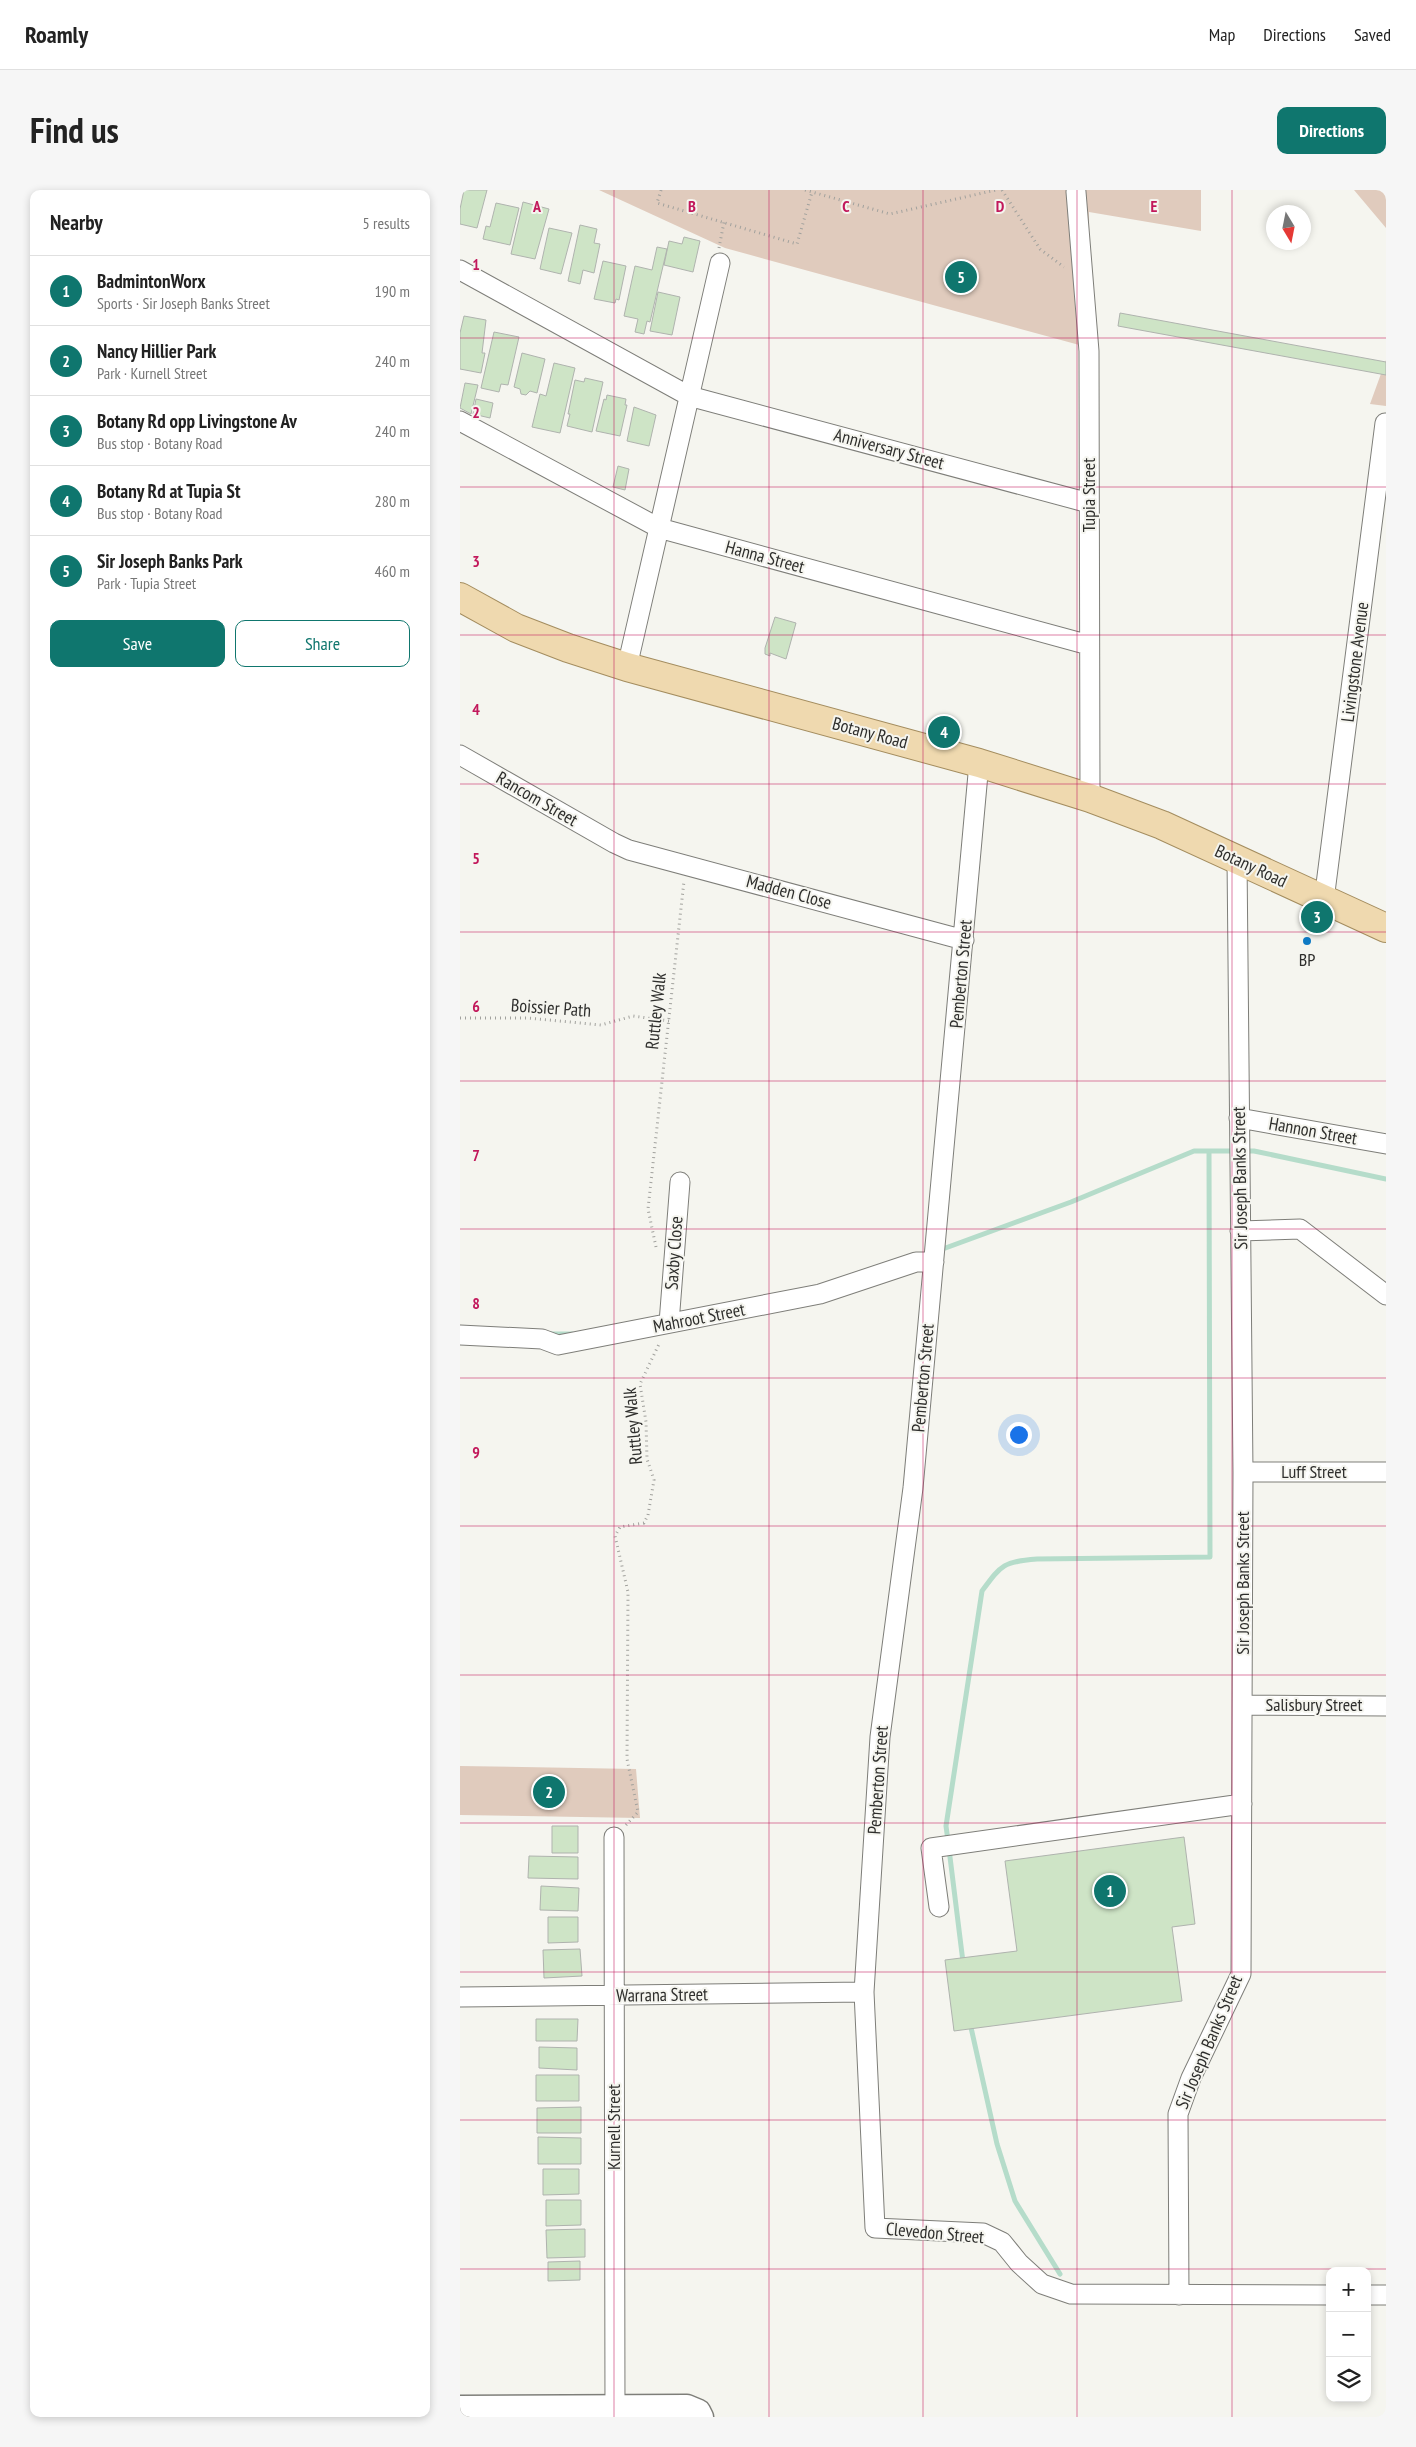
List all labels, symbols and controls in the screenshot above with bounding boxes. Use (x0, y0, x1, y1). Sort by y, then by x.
text: Roamly (25, 19, 88, 50)
text: Map (1209, 23, 1235, 46)
text: Directions (1263, 23, 1326, 46)
text: Saved (1354, 23, 1391, 46)
text: Find us (30, 107, 119, 153)
button: Directions (1277, 107, 1386, 154)
text: A (532, 196, 542, 216)
text: B (688, 196, 696, 216)
text: C (842, 196, 850, 216)
text: D (996, 196, 1005, 216)
text: E (1151, 196, 1158, 216)
north arrow (1266, 205, 1311, 250)
text: Nearby (50, 209, 103, 236)
text: 5 results (363, 213, 410, 233)
text: 1 (472, 254, 480, 274)
pin: 5 (945, 258, 977, 296)
text: BadmintonWorx (97, 269, 206, 293)
text: 1 (62, 281, 70, 301)
text: 190 m (375, 281, 410, 301)
text: Sports · Sir Joseph Banks Street (97, 293, 270, 313)
text: Nancy Hillier Park (97, 339, 216, 363)
text: 2 (62, 351, 70, 371)
text: 240 m (375, 351, 410, 371)
text: Park · Kurnell Street (97, 363, 207, 383)
text: 2 (472, 402, 480, 422)
text: Botany Rd opp Livingstone Av (97, 409, 297, 433)
text: 3 (62, 421, 70, 441)
text: 240 m (375, 421, 410, 441)
street label: Anniversary Street (832, 423, 947, 474)
text: Bus stop · Botany Road (97, 433, 223, 453)
street label: Tupia Street (1077, 458, 1100, 532)
text: Botany Rd at Tupia St (97, 479, 240, 503)
text: 4 (62, 491, 70, 511)
text: 280 m (375, 491, 410, 511)
text: Bus stop · Botany Road (97, 503, 223, 523)
street label: Hanna Street (723, 535, 807, 578)
text: Sir Joseph Banks Park (97, 549, 243, 573)
text: 3 (472, 551, 480, 571)
text: 5 (62, 561, 70, 581)
text: 460 m (375, 561, 410, 581)
text: Park · Tupia Street (97, 573, 196, 593)
street label: Livingstone Avenue (1336, 601, 1373, 723)
button: Save (50, 620, 225, 667)
button: Share (235, 620, 410, 667)
text: 4 (472, 699, 480, 719)
street label: Botany Road (830, 711, 910, 754)
pin: 4 (928, 713, 960, 751)
street label: Rancom Street (492, 766, 582, 831)
street label: Botany Road (1211, 839, 1291, 892)
text: 5 (472, 848, 480, 868)
street label: Madden Close (744, 869, 834, 914)
pin: 3 (1301, 898, 1333, 936)
street label: Pemberton Street (944, 919, 977, 1029)
marker: BP (1301, 935, 1313, 947)
place label: BP (1299, 948, 1315, 971)
street label: Ruttley Walk (640, 971, 671, 1051)
street label: Boissier Path (510, 993, 592, 1022)
text: 6 (472, 996, 480, 1016)
street label: Sir Joseph Banks Street (1227, 1106, 1252, 1250)
street label: Hannon Street (1267, 1111, 1359, 1150)
text: 7 (472, 1145, 480, 1165)
street label: Saxby Close (659, 1215, 688, 1291)
text: 8 (472, 1293, 480, 1313)
street label: Mahroot Street (651, 1297, 747, 1338)
street label: Pemberton Street (906, 1323, 939, 1433)
street label: Ruttley Walk (618, 1387, 647, 1466)
your location (1006, 1422, 1032, 1448)
text: 9 (472, 1442, 480, 1462)
street label: Luff Street (1281, 1460, 1347, 1483)
street label: Sir Joseph Banks Street (1231, 1511, 1254, 1655)
street label: Salisbury Street (1266, 1693, 1363, 1716)
street label: Pemberton Street (862, 1725, 893, 1835)
pin: 2 (533, 1773, 565, 1811)
pin: 1 (1094, 1872, 1126, 1910)
street label: Sir Joseph Banks Street (1170, 1971, 1247, 2112)
street label: Warrana Street (616, 1982, 708, 2007)
street label: Kurnell Street (602, 2084, 625, 2170)
street label: Clevedon Street (885, 2217, 985, 2248)
map controls (1326, 2267, 1371, 2402)
button: + (1326, 2267, 1371, 2312)
button: − (1326, 2312, 1371, 2357)
button: layers (1326, 2357, 1371, 2402)

